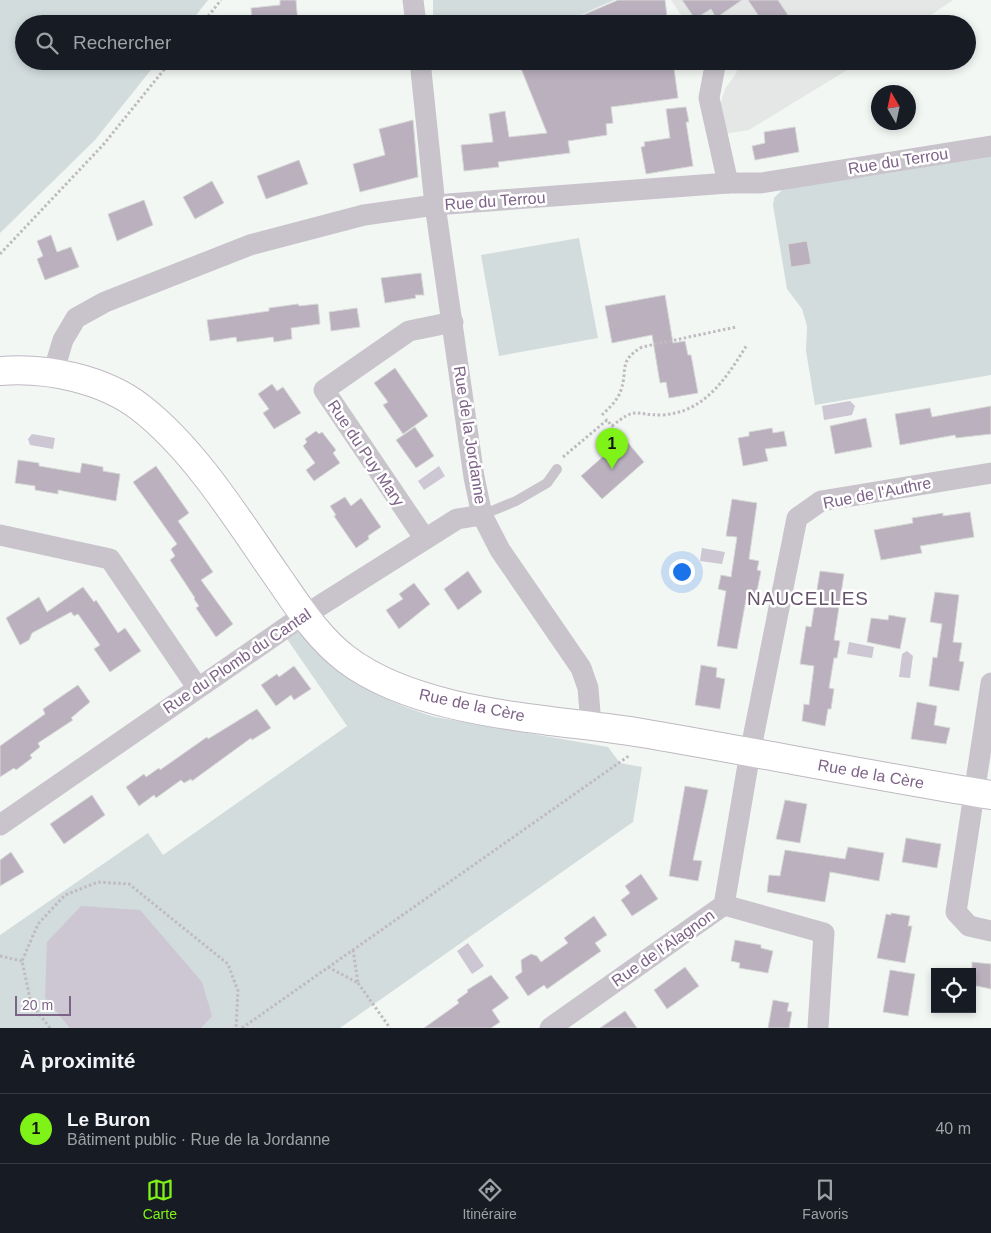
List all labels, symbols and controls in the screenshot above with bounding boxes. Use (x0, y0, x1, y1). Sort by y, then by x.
search box (15, 15, 976, 70)
icon: search (33, 29, 61, 57)
text: Rechercher (73, 32, 171, 53)
north arrow (871, 85, 916, 130)
street label: Rue du Terrou (847, 145, 949, 177)
street label: Rue du Terrou (444, 189, 546, 213)
street label: Rue de la Jordanne (451, 365, 489, 505)
street label: Rue du Puy Mary (324, 397, 408, 509)
pin: 1 (596, 428, 628, 469)
street label: Rue de l'Authre (821, 474, 933, 512)
your location (669, 559, 695, 585)
district label: NAUCELLES (747, 588, 869, 609)
street label: Rue du Plomb du Cantal (160, 605, 314, 717)
street label: Rue de la Cère (418, 685, 526, 725)
street label: Rue de la Cère (817, 756, 926, 792)
street label: Rue de l'Alagnon (608, 906, 718, 990)
map controls (931, 968, 976, 1013)
button: locate (931, 968, 976, 1013)
scale bar (15, 993, 71, 1016)
text: 20 m (22, 997, 53, 1013)
text: À proximité (20, 1049, 136, 1072)
text: Le Buron (67, 1109, 150, 1130)
text: 1 (32, 1120, 40, 1137)
text: 40 m (935, 1120, 971, 1137)
text: Bâtiment public · Rue de la Jordanne (67, 1131, 330, 1148)
tab: Carte (143, 1176, 177, 1222)
tab: Itinéraire (462, 1176, 517, 1222)
tab: Favoris (802, 1176, 848, 1222)

